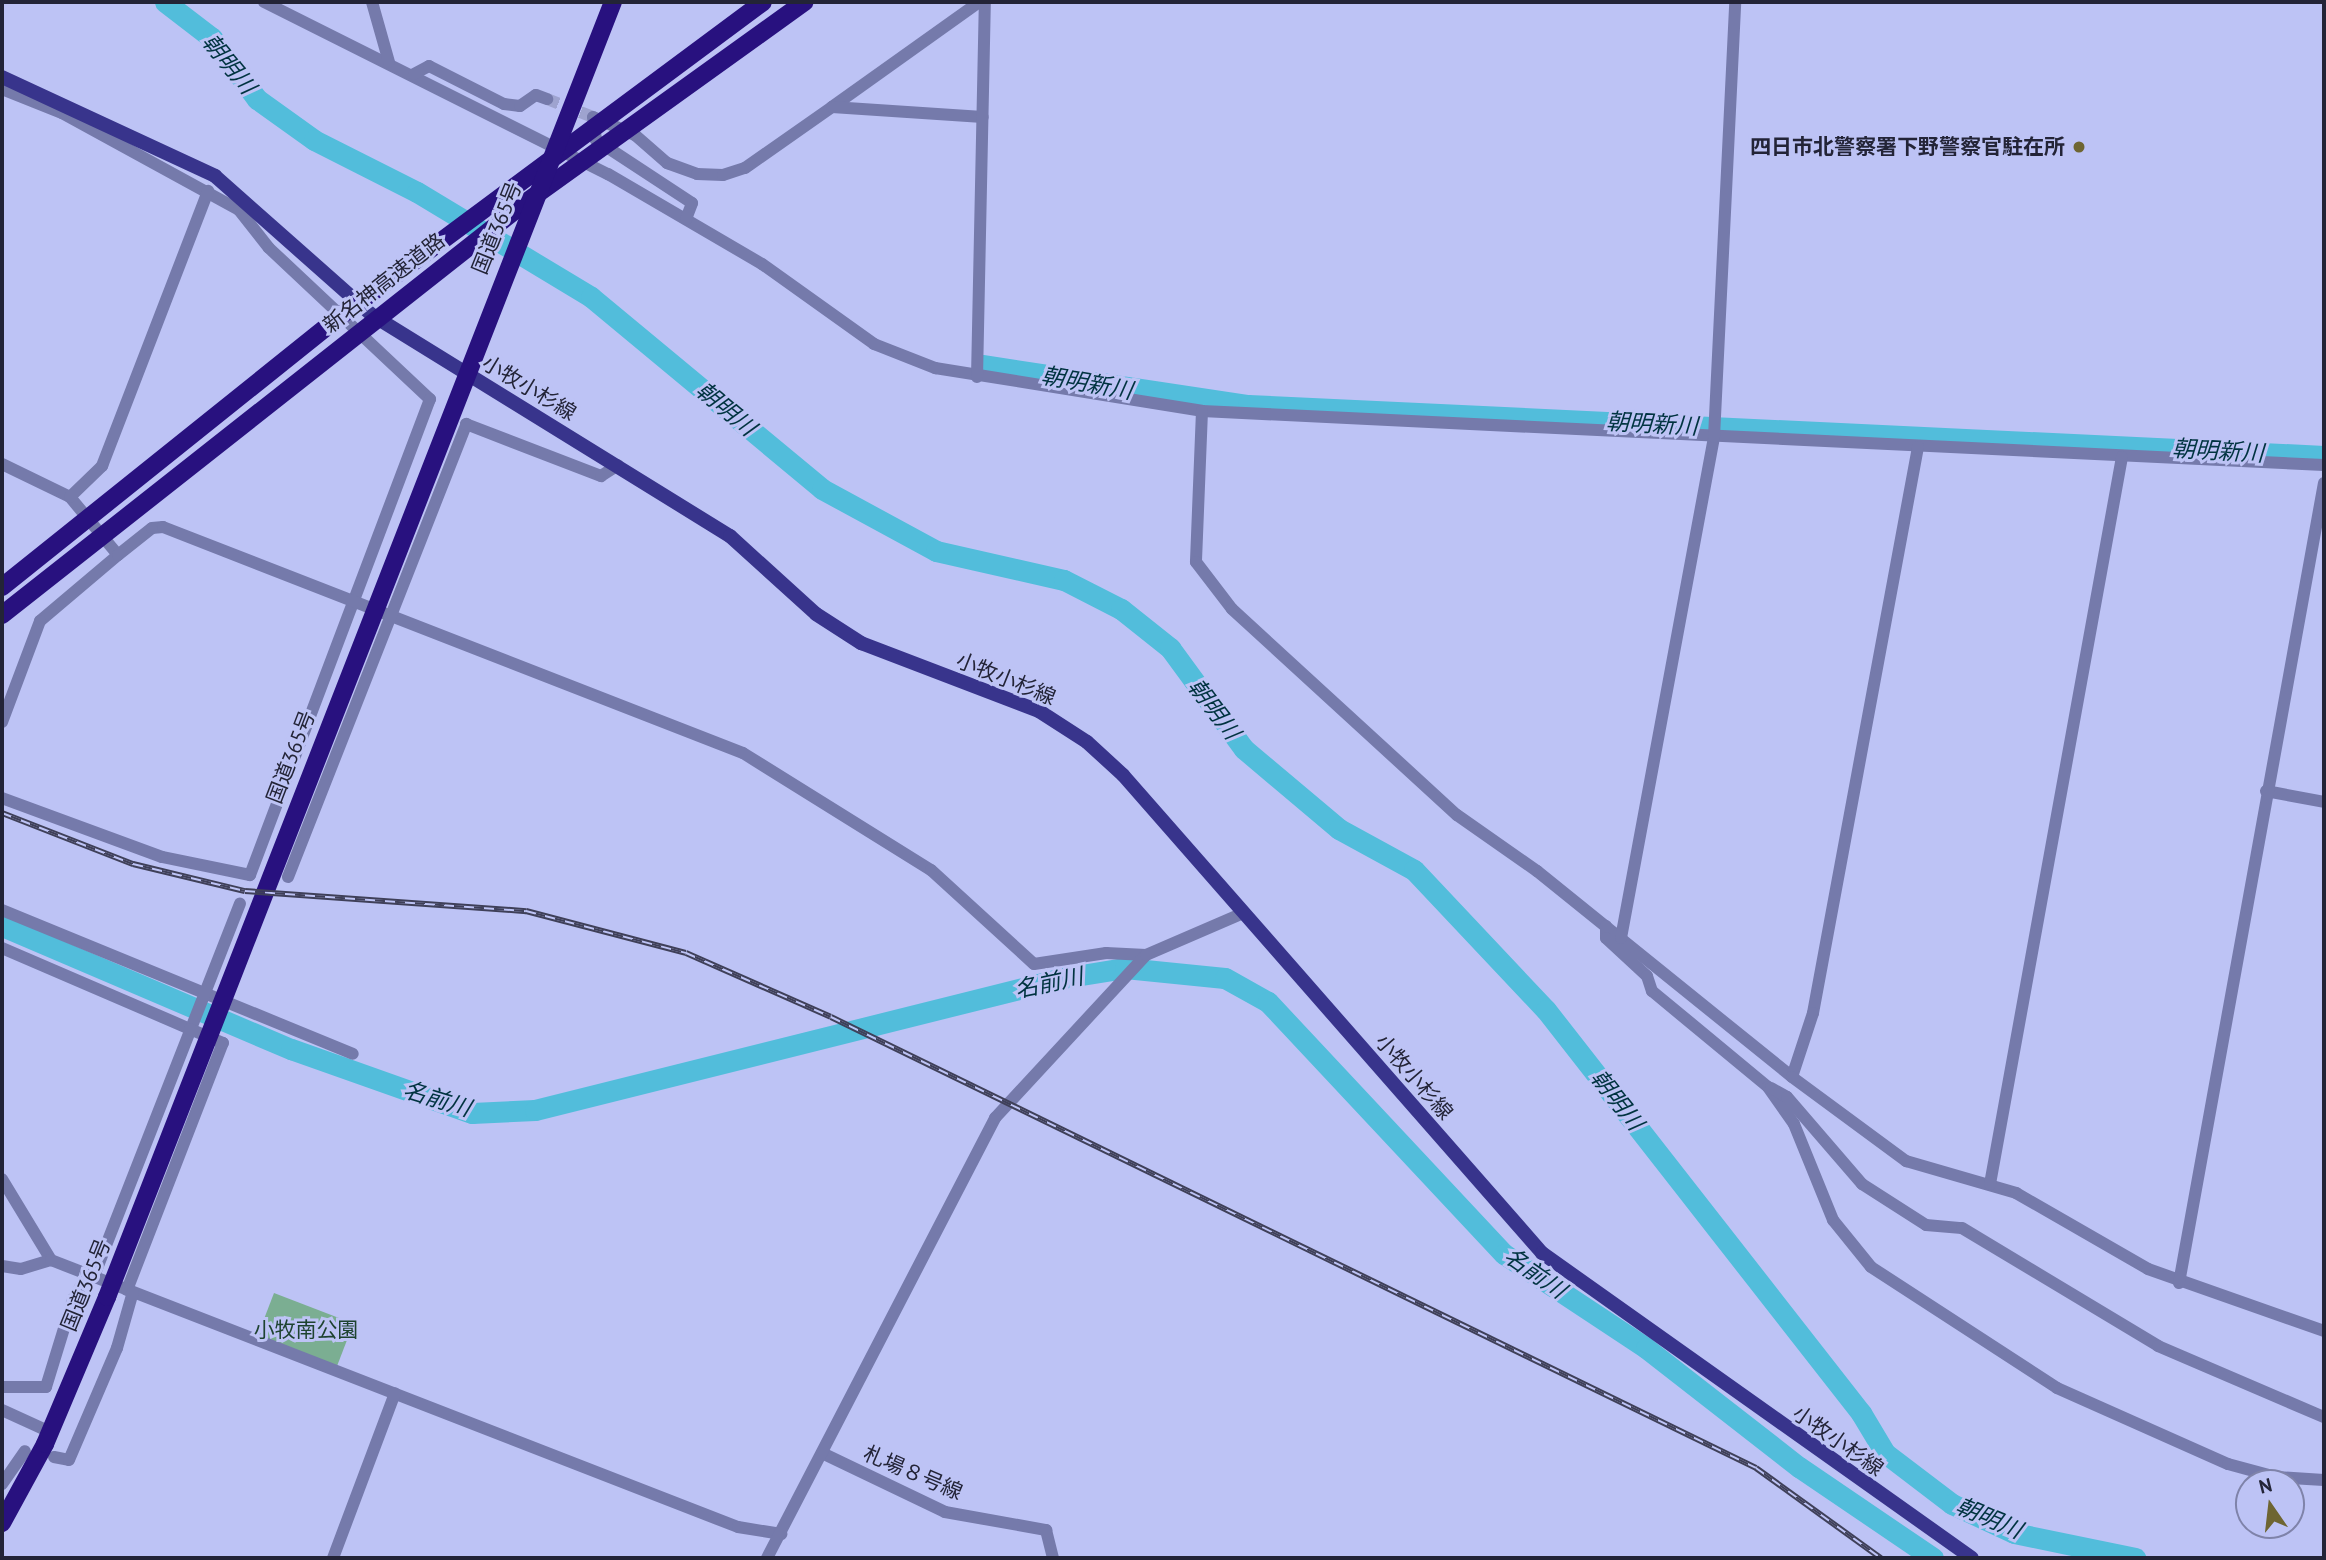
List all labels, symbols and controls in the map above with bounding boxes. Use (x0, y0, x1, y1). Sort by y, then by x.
water label: 朝明川 (197, 29, 261, 99)
place label: 四日市北警察署下野警察官駐在所 (1750, 134, 2065, 160)
marker: 四日市北警察署下野警察官駐在所 (2071, 139, 2087, 155)
street label: 国道365号 (467, 178, 527, 278)
street label: 新名神高速道路 (318, 228, 450, 338)
street label: 小牧小杉線 (478, 350, 580, 426)
water label: 朝明新川 (1039, 361, 1135, 405)
water label: 朝明川 (691, 376, 761, 442)
water label: 朝明新川 (1605, 408, 1699, 440)
water label: 朝明新川 (2171, 435, 2265, 467)
street label: 小牧小杉線 (953, 648, 1059, 710)
water label: 朝明川 (1182, 673, 1246, 745)
street label: 国道365号 (262, 707, 320, 807)
water label: 名前川 (1012, 962, 1086, 1004)
street label: 小牧小杉線 (1370, 1029, 1458, 1125)
water label: 朝明川 (1585, 1064, 1649, 1136)
water label: 名前川 (400, 1076, 474, 1122)
street label: 国道365号 (56, 1235, 116, 1335)
water label: 名前川 (1499, 1242, 1571, 1304)
park label: 小牧南公園 (254, 1317, 358, 1343)
street label: 小牧小杉線 (1788, 1401, 1888, 1481)
street label: 札場８号線 (860, 1441, 966, 1505)
north arrow (2235, 1469, 2305, 1539)
text: N (2256, 1472, 2274, 1499)
water label: 朝明川 (1952, 1492, 2026, 1544)

